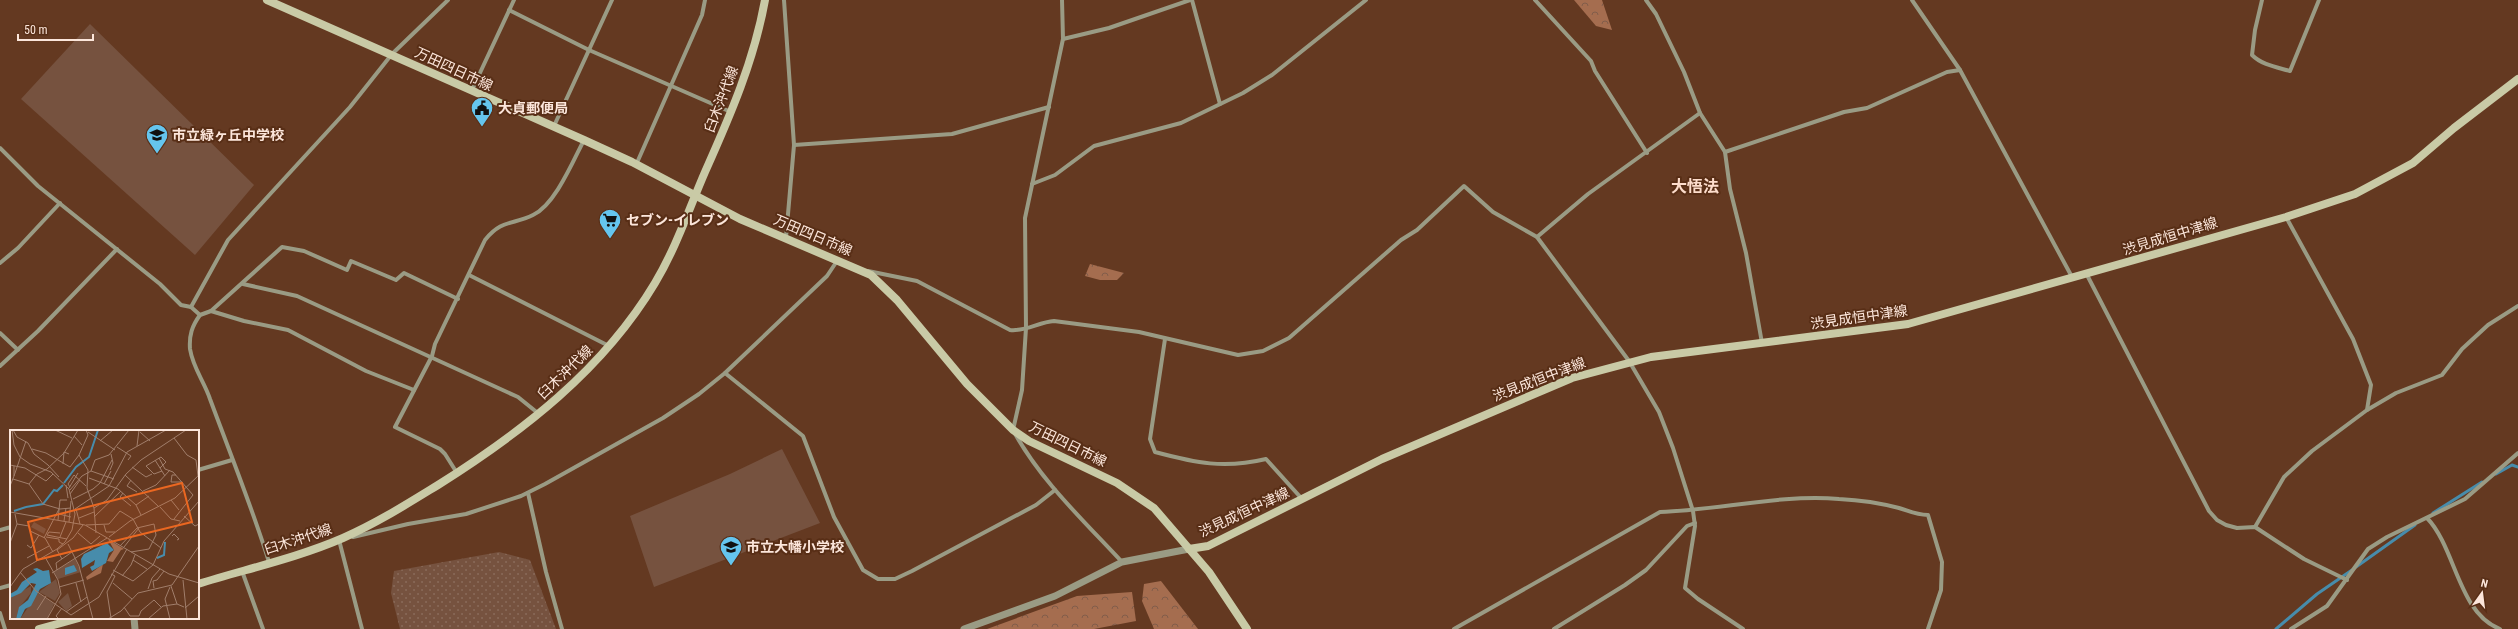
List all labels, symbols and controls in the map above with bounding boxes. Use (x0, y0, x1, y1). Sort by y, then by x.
scale bar (18, 16, 93, 42)
text: 50 m (24, 23, 48, 37)
street label: 万田四日市線 (413, 44, 495, 94)
street label: 臼木沖代線 (701, 63, 741, 135)
public building icon: 大貞郵便局 (469, 95, 495, 128)
place label: 大貞郵便局 (498, 100, 568, 116)
school or university icon: 市立緑ヶ丘中学校 (144, 122, 170, 155)
place label: 市立緑ヶ丘中学校 (172, 127, 284, 143)
district label: 大悟法 (1671, 177, 1719, 196)
supermarket icon: セブン-イレブン (597, 207, 623, 240)
street label: 万田四日市線 (771, 211, 855, 259)
place label: セブン-イレブン (626, 212, 729, 228)
street label: 渋見成恒中津線 (2121, 214, 2219, 258)
street label: 渋見成恒中津線 (1809, 302, 1909, 332)
street label: 臼木沖代線 (534, 342, 596, 402)
street label: 渋見成恒中津線 (1490, 354, 1588, 404)
street label: 万田四日市線 (1027, 418, 1109, 470)
inset map (10, 430, 199, 619)
street label: 渋見成恒中津線 (1196, 484, 1292, 540)
street label: 臼木沖代線 (262, 521, 334, 557)
school or university icon: 市立大幡小学校 (718, 534, 744, 567)
place label: 市立大幡小学校 (746, 539, 844, 555)
north arrow (2462, 573, 2502, 613)
text: N (2479, 577, 2489, 591)

